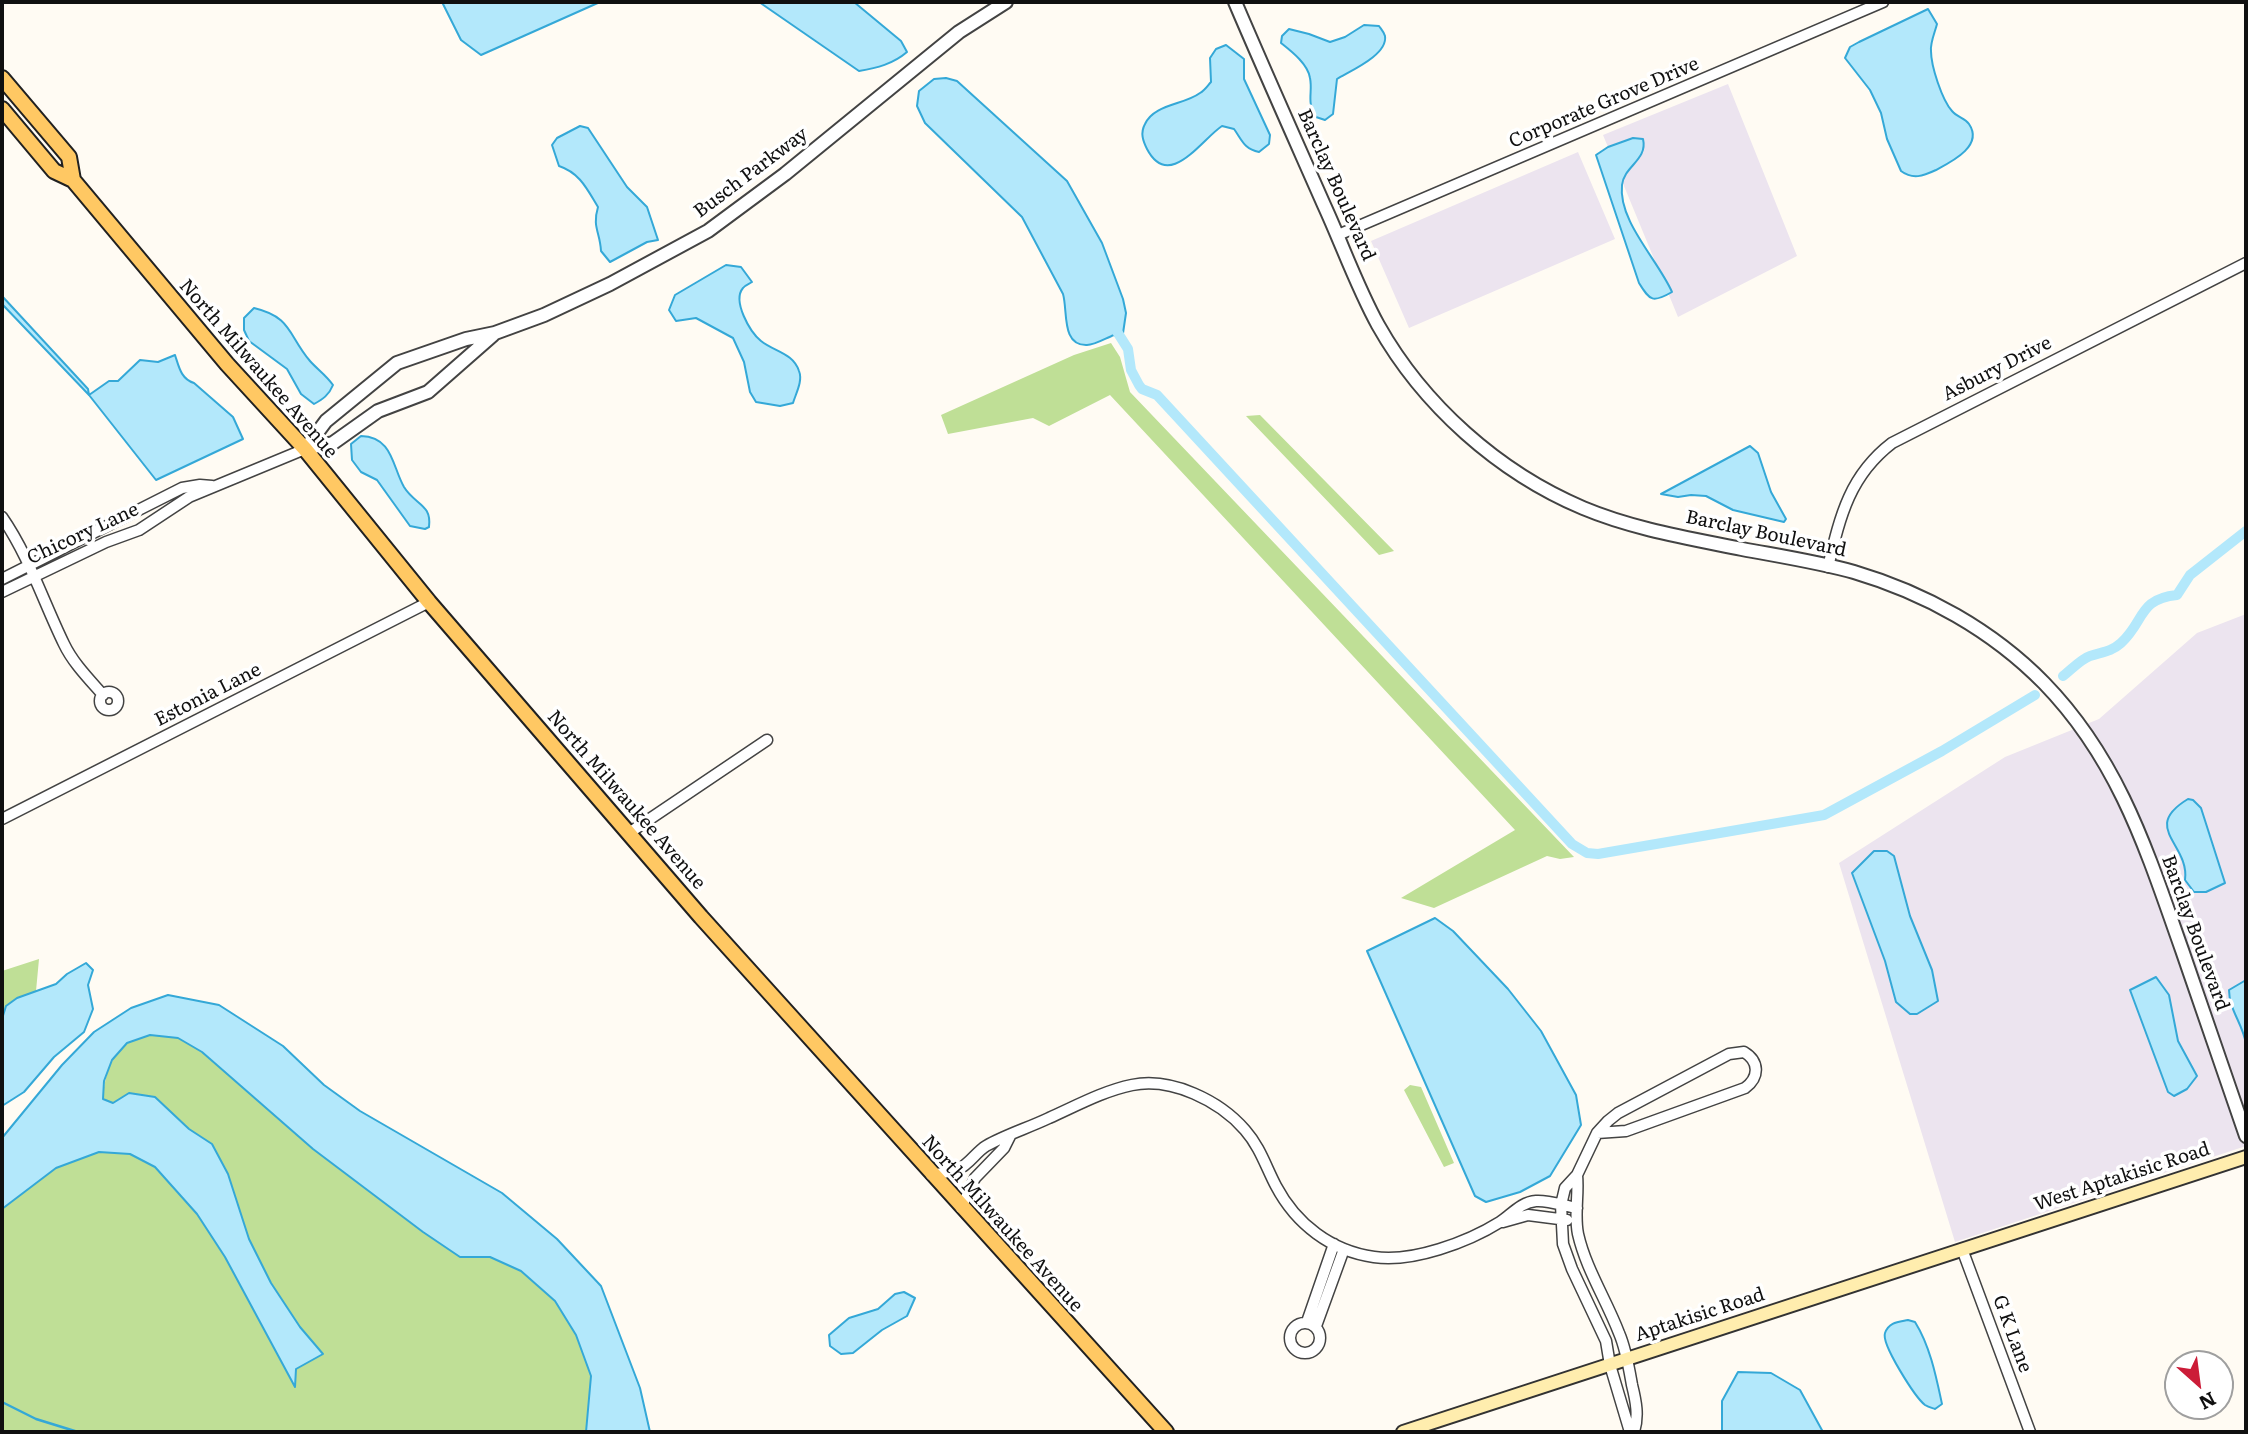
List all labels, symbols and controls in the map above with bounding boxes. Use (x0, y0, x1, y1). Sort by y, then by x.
street label: Corporate Grove Drive (1506, 53, 1702, 153)
street label: Barclay Boulevard (1292, 106, 1380, 264)
street label: Busch Parkway (690, 123, 812, 223)
street label: North Milwaukee Avenue (174, 275, 342, 463)
street label: Asbury Drive (1939, 332, 2055, 406)
street label: Chicory Lane (24, 498, 142, 570)
street label: Barclay Boulevard (1683, 506, 1849, 562)
street label: Estonia Lane (151, 658, 265, 732)
street label: North Milwaukee Avenue (542, 706, 710, 894)
street label: Barclay Boulevard (2156, 852, 2234, 1014)
street label: North Milwaukee Avenue (917, 1131, 1087, 1317)
street label: West Aptakisic Road (2031, 1138, 2213, 1216)
street label: Aptakisic Road (1632, 1283, 1768, 1347)
street label: G K Lane (1987, 1292, 2037, 1376)
north arrow (2164, 1350, 2234, 1420)
text: N (2194, 1386, 2222, 1418)

